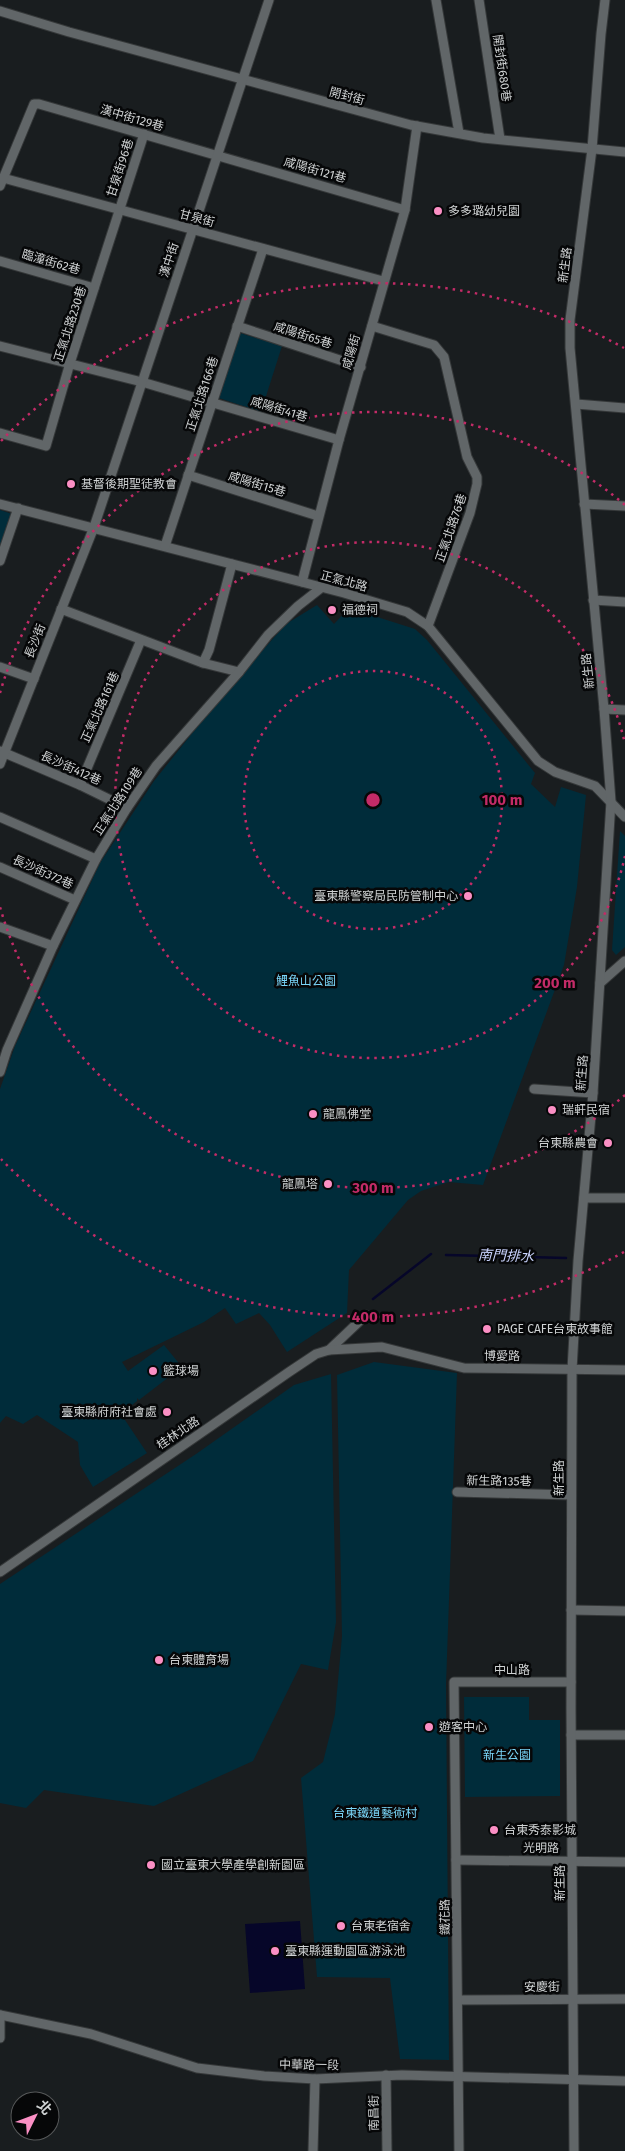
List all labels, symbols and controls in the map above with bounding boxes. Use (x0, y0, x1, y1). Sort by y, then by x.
street label: 開封街680巷 (490, 33, 514, 103)
street label: 開封街 (328, 85, 366, 107)
street label: 漢中街129巷 (99, 102, 165, 134)
street label: 甘泉街96巷 (104, 137, 136, 199)
street label: 咸陽街121巷 (282, 154, 348, 186)
place label: 多多璐幼兒園 (448, 204, 520, 218)
marker: 多多璐幼兒園 (432, 205, 444, 217)
street label: 甘泉街 (178, 207, 216, 229)
street label: 漢中街 (157, 241, 181, 279)
street label: 新生路 (556, 246, 574, 284)
street label: 臨潼街62巷 (20, 247, 82, 277)
street label: 正氣北路230巷 (51, 284, 89, 364)
street label: 咸陽街65巷 (272, 319, 334, 351)
street label: 咸陽街 (339, 333, 363, 371)
street label: 正氣北路166巷 (183, 355, 221, 433)
street label: 咸陽街41巷 (249, 394, 309, 424)
street label: 咸陽街15巷 (227, 469, 287, 499)
place label: 基督後期聖徒教會 (81, 477, 177, 491)
marker: 基督後期聖徒教會 (65, 478, 77, 490)
street label: 正氣北路76巷 (433, 492, 469, 564)
street label: 正氣北路 (319, 568, 369, 594)
place label: 福德祠 (342, 603, 378, 617)
marker: 福德祠 (326, 604, 338, 616)
street label: 長沙街 (22, 622, 48, 660)
street label: 新生路 (579, 652, 597, 690)
street label: 正氣北路161巷 (78, 669, 122, 745)
street label: 長沙街412巷 (39, 748, 103, 788)
street label: 正氣北路109巷 (91, 764, 145, 838)
centre of rings (364, 791, 382, 809)
text: 100 m (482, 791, 522, 809)
street label: 長沙街372巷 (10, 852, 76, 892)
place label: 臺東縣警察局民防管制中心 (314, 889, 458, 903)
marker: 臺東縣警察局民防管制中心 (462, 890, 474, 902)
park label: 鯉魚山公園 (276, 974, 336, 988)
text: 200 m (534, 974, 576, 992)
street label: 新生路 (574, 1055, 590, 1091)
place label: 瑞軒民宿 (562, 1103, 610, 1117)
marker: 瑞軒民宿 (546, 1104, 558, 1116)
place label: 龍鳳佛堂 (323, 1107, 371, 1121)
marker: 龍鳳佛堂 (307, 1108, 319, 1120)
place label: 台東縣農會 (538, 1136, 598, 1150)
marker: 台東縣農會 (602, 1137, 614, 1149)
place label: 龍鳳塔 (282, 1177, 318, 1191)
marker: 龍鳳塔 (322, 1178, 334, 1190)
text: 300 m (351, 1179, 394, 1197)
water label: 南門排水 (478, 1247, 535, 1266)
text: 400 m (352, 1308, 394, 1326)
place label: PAGE CAFE台東故事館 (497, 1322, 613, 1336)
marker: PAGE CAFE台東故事館 (481, 1323, 493, 1335)
street label: 博愛路 (484, 1349, 520, 1363)
place label: 籃球場 (163, 1364, 199, 1378)
marker: 籃球場 (147, 1365, 159, 1377)
place label: 臺東縣府府社會處 (61, 1405, 157, 1419)
marker: 臺東縣府府社會處 (161, 1406, 173, 1418)
street label: 桂林北路 (154, 1414, 202, 1452)
street label: 新生路 (552, 1460, 566, 1496)
street label: 新生路135巷 (466, 1473, 532, 1489)
place label: 台東體育場 (169, 1653, 229, 1667)
marker: 台東體育場 (153, 1654, 165, 1666)
street label: 中山路 (494, 1663, 530, 1677)
place label: 遊客中心 (439, 1720, 487, 1734)
marker: 遊客中心 (423, 1721, 435, 1733)
park label: 新生公園 (483, 1748, 531, 1762)
park label: 台東鐵道藝術村 (333, 1806, 418, 1820)
place label: 台東秀泰影城 (504, 1823, 576, 1837)
marker: 台東秀泰影城 (488, 1824, 500, 1836)
street label: 光明路 (523, 1841, 559, 1855)
place label: 國立臺東大學產學創新園區 (161, 1858, 305, 1872)
marker: 國立臺東大學產學創新園區 (145, 1859, 157, 1871)
street label: 新生路 (553, 1865, 567, 1901)
street label: 鐵花路 (438, 1899, 452, 1935)
place label: 台東老宿舍 (351, 1919, 411, 1933)
marker: 台東老宿舍 (335, 1920, 347, 1932)
place label: 臺東縣運動園區游泳池 (285, 1944, 405, 1958)
marker: 臺東縣運動園區游泳池 (269, 1945, 281, 1957)
street label: 安慶街 (524, 1980, 560, 1994)
street label: 中華路一段 (279, 2057, 339, 2073)
north arrow (10, 2091, 60, 2141)
street label: 南昌街 (367, 2095, 381, 2131)
text: 北 (33, 2097, 55, 2119)

